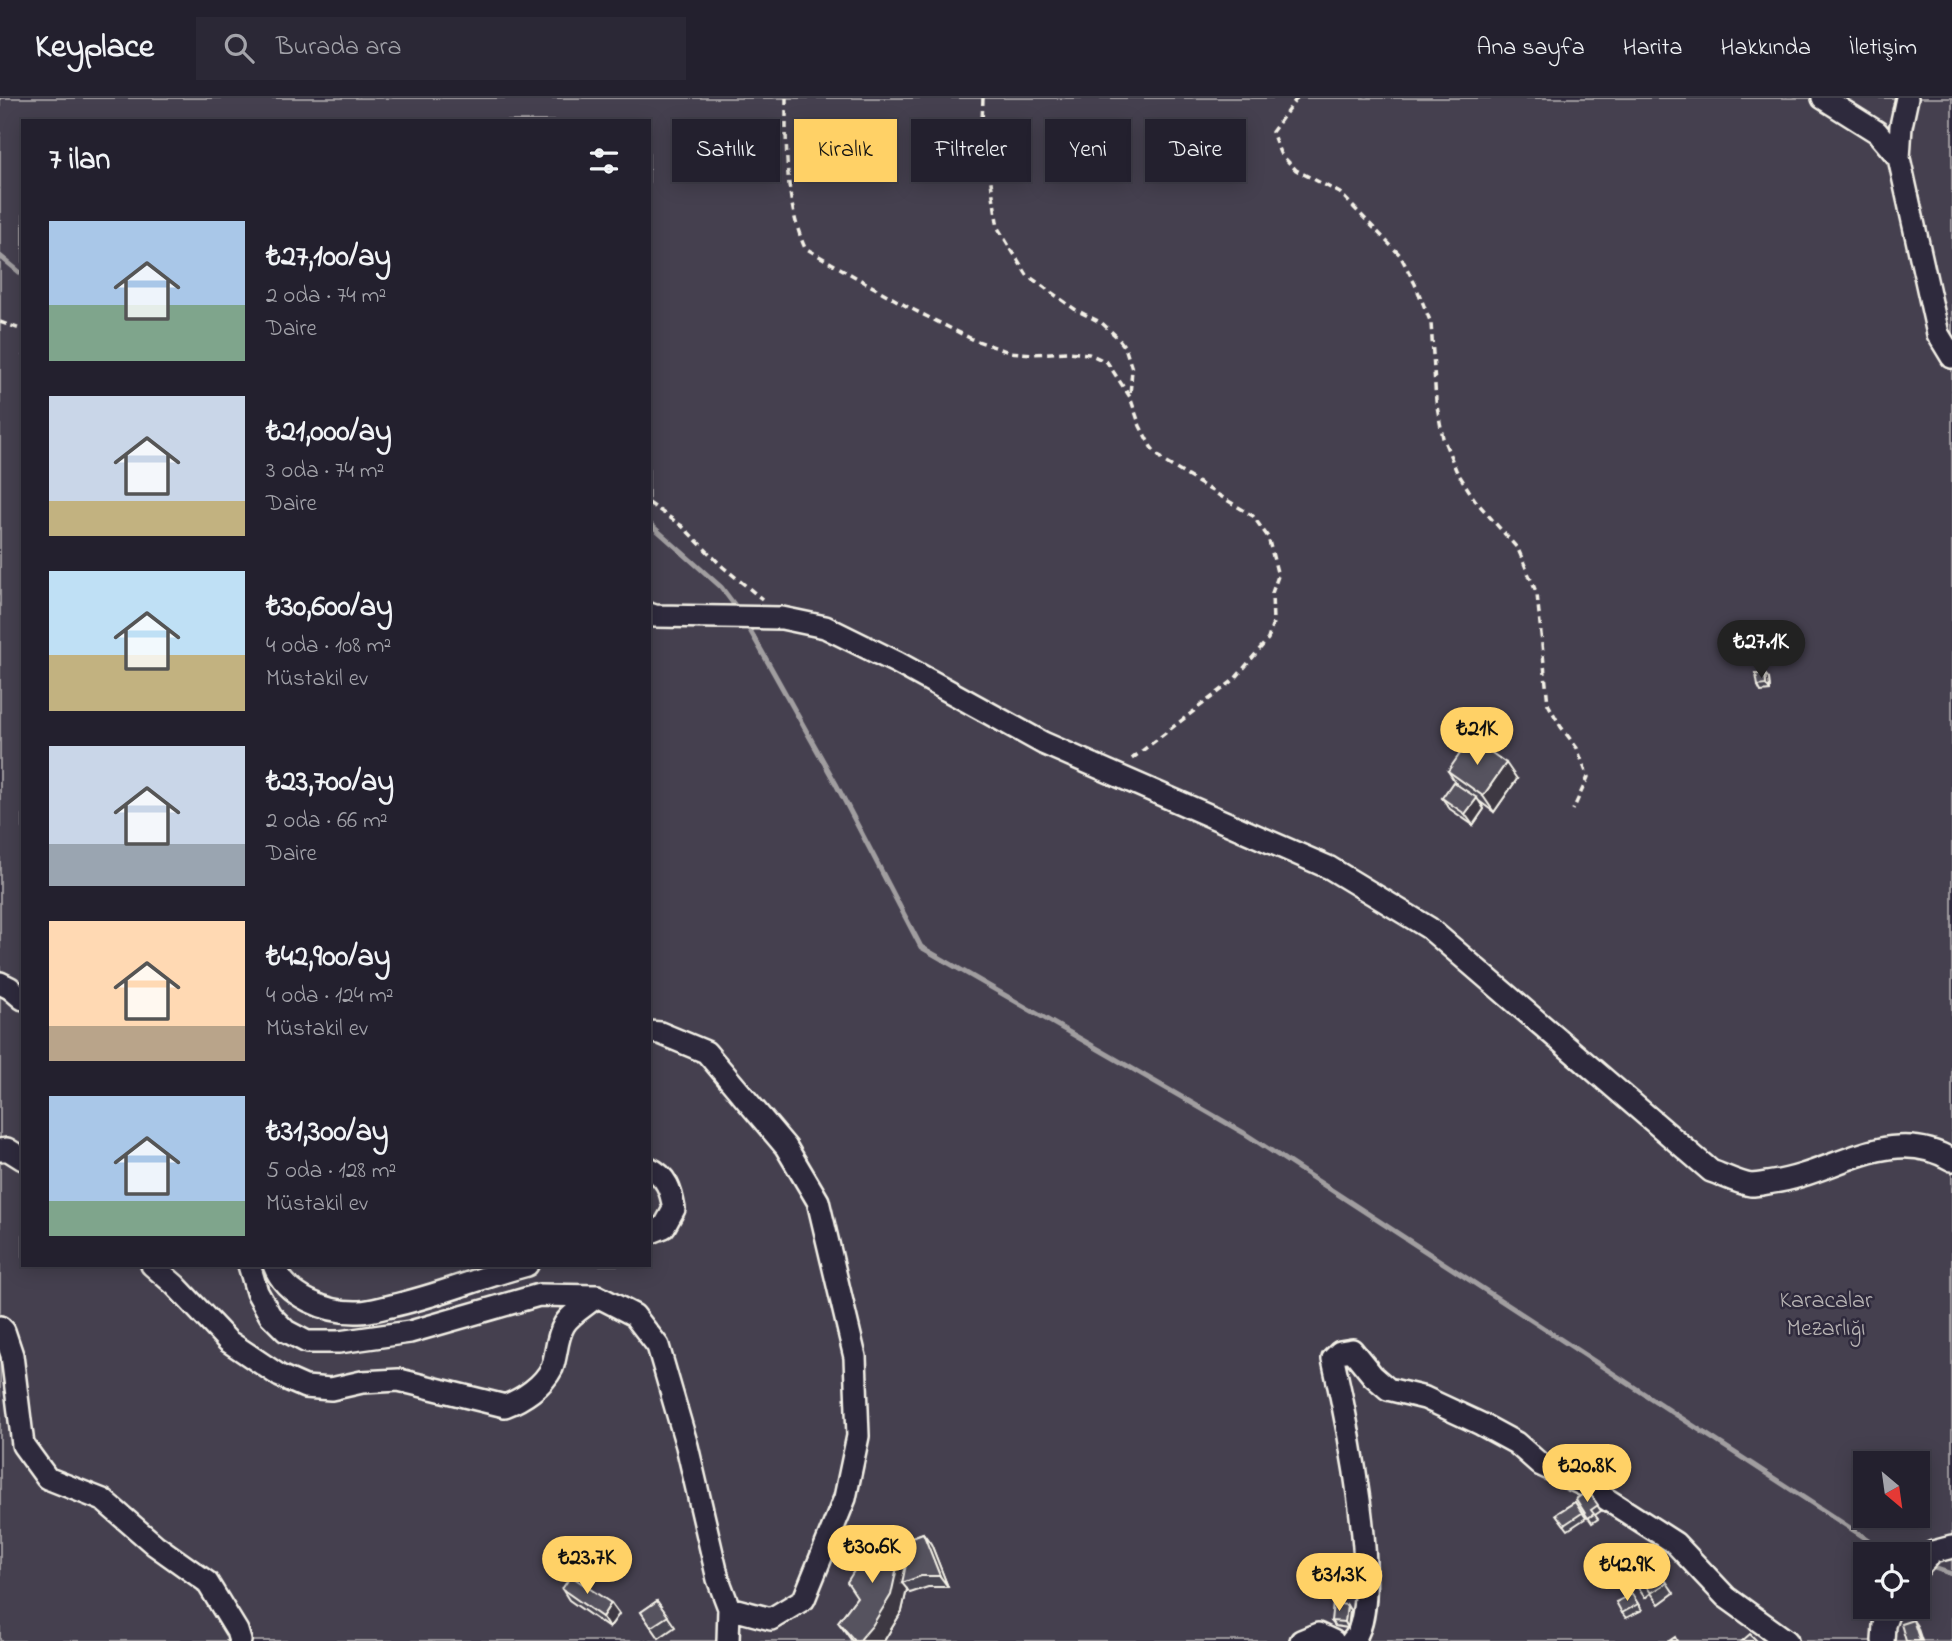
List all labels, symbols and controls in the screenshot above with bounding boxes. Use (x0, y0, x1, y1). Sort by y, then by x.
search box (196, 17, 686, 80)
text: Keyplace (35, 24, 154, 72)
icon: search (220, 29, 258, 67)
text: Burada ara (276, 29, 402, 67)
text: Ana sayfa (1477, 31, 1585, 66)
text: Harita (1623, 31, 1683, 66)
text: Hakkında (1721, 31, 1811, 66)
text: İletişim (1849, 31, 1917, 66)
chip: Satılık (672, 119, 780, 182)
chip: Kiralık (794, 119, 897, 182)
chip: Filtreler (911, 119, 1031, 182)
chip: Yeni (1045, 119, 1131, 182)
chip: Daire (1145, 119, 1246, 182)
text: 7 ilan (49, 139, 110, 183)
icon: filters (585, 142, 623, 180)
text: ₺27,100/ay (266, 236, 391, 280)
icon: home (105, 249, 189, 333)
text: 2 oda · 74 m² (266, 280, 386, 313)
text: Daire (266, 313, 317, 346)
text: ₺21,000/ay (266, 411, 392, 455)
icon: home (105, 424, 189, 508)
text: 3 oda · 74 m² (266, 455, 384, 488)
text: Daire (266, 488, 317, 521)
text: ₺30,600/ay (266, 586, 393, 630)
icon: home (105, 599, 189, 683)
pin: ₺27.1K (1704, 620, 1818, 680)
text: ₺27.1K (1733, 626, 1789, 659)
text: 4 oda · 108 m² (266, 630, 391, 663)
text: Müstakil ev (266, 663, 368, 696)
pin: ₺21K (1436, 708, 1518, 767)
text: ₺21K (1456, 713, 1498, 746)
text: ₺23,700/ay (266, 761, 394, 805)
icon: home (105, 774, 189, 858)
text: 2 oda · 66 m² (266, 805, 388, 838)
text: Daire (266, 838, 317, 871)
text: ₺42,900/ay (266, 936, 391, 980)
icon: home (105, 949, 189, 1033)
text: 4 oda · 124 m² (266, 980, 394, 1013)
text: Müstakil ev (266, 1013, 368, 1046)
text: ₺31,300/ay (266, 1111, 389, 1155)
icon: home (105, 1124, 189, 1208)
text: 5 oda · 128 m² (266, 1155, 396, 1188)
text: Müstakil ev (266, 1188, 368, 1221)
park label: Karacalar Mezarlığı (1779, 1284, 1873, 1347)
pin: ₺20.8K (1530, 1444, 1644, 1504)
text: ₺20.8K (1558, 1450, 1616, 1483)
north arrow (1853, 1451, 1930, 1528)
map controls (1853, 1451, 1930, 1619)
pin: ₺30.6K (815, 1526, 929, 1585)
text: ₺30.6K (844, 1531, 900, 1564)
pin: ₺23.7K (530, 1536, 644, 1596)
text: ₺23.7K (558, 1542, 616, 1575)
button: locate (1853, 1542, 1930, 1619)
pin: ₺42.9K (1570, 1544, 1684, 1603)
text: ₺42.9K (1599, 1549, 1655, 1582)
pin: ₺31.3K (1282, 1554, 1396, 1613)
text: ₺31.3K (1312, 1559, 1366, 1592)

